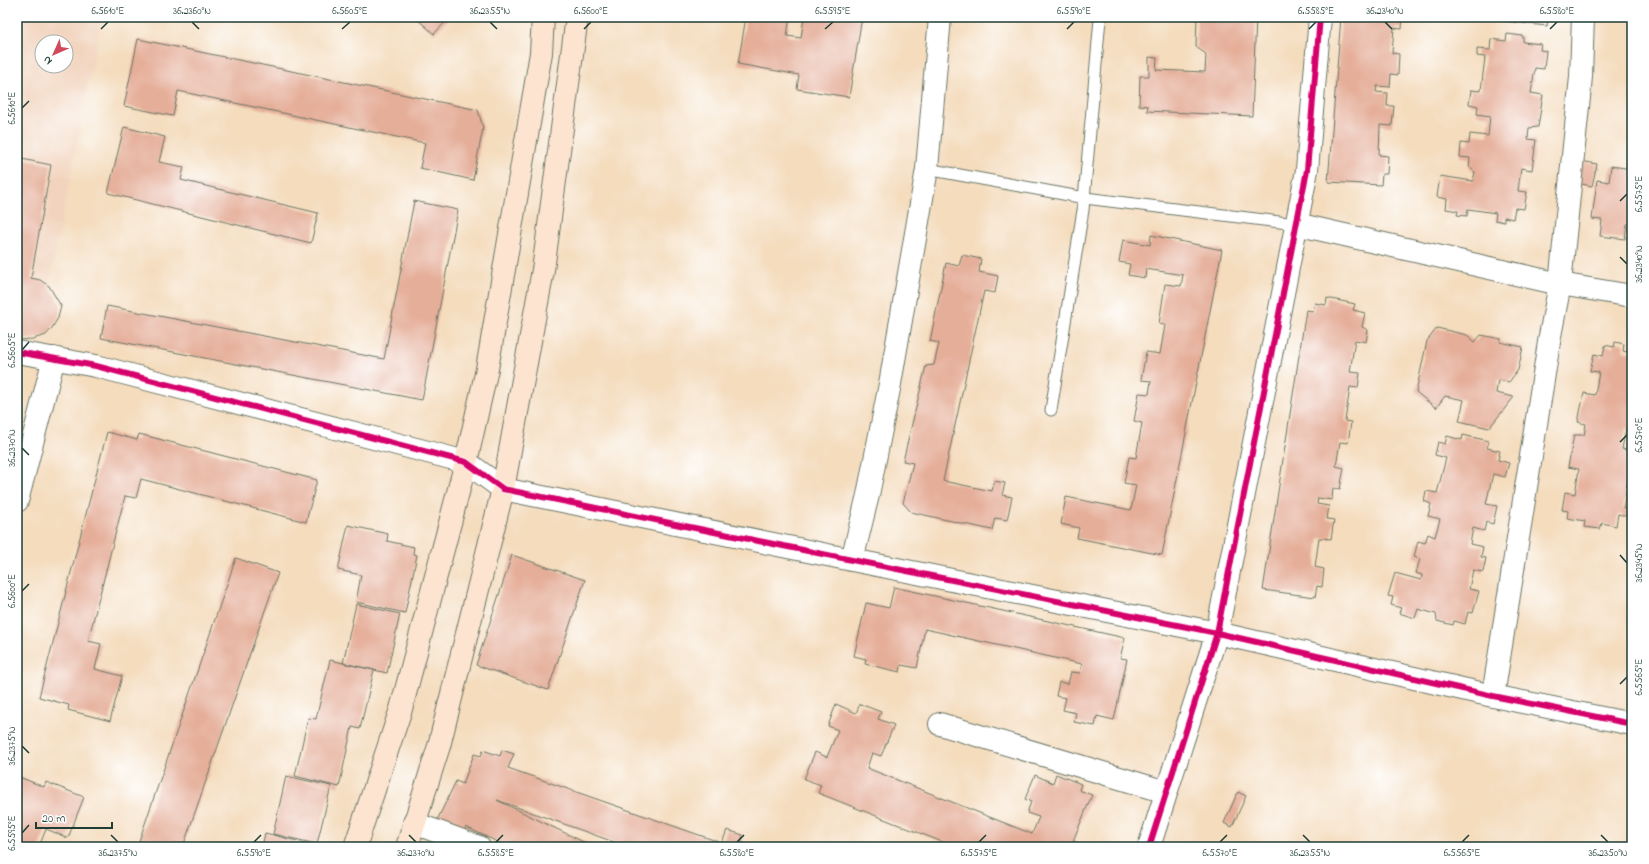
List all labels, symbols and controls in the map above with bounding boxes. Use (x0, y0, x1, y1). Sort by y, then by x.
text: 6.5610°E (92, 4, 124, 19)
text: 36.2360°N (173, 4, 211, 19)
text: 6.5605°E (332, 4, 368, 19)
text: 36.2355°N (470, 4, 511, 19)
text: 6.5600°E (574, 4, 608, 19)
text: 6.5595°E (815, 4, 851, 19)
text: 6.5590°E (1057, 4, 1091, 19)
text: 6.5585°E (1298, 4, 1334, 19)
text: 36.2340°N (1366, 4, 1404, 19)
text: 6.5580°E (1540, 4, 1574, 19)
north arrow (34, 34, 74, 74)
text: N (39, 52, 56, 69)
text: 6.5610°E (5, 92, 20, 124)
text: 6.5575°E (1632, 176, 1647, 212)
text: 36.2340°N (1632, 245, 1647, 283)
text: 6.5605°E (5, 332, 20, 368)
text: 6.5570°E (1632, 417, 1647, 453)
text: 36.2370°N (5, 429, 20, 467)
text: 36.2345°N (1632, 543, 1647, 582)
text: 6.5600°E (5, 574, 20, 608)
text: 6.5565°E (1632, 659, 1647, 695)
text: 36.2375°N (5, 726, 20, 765)
scale bar (36, 804, 112, 830)
text: 20 m (42, 810, 65, 828)
text: 6.5595°E (5, 815, 20, 851)
text: 36.2375°N (99, 846, 138, 861)
text: 6.5590°E (237, 846, 271, 861)
text: 36.2370°N (397, 846, 435, 861)
text: 6.5585°E (478, 846, 514, 861)
text: 6.5580°E (720, 846, 754, 861)
text: 6.5575°E (961, 846, 997, 861)
text: 6.5570°E (1202, 846, 1238, 861)
text: 36.2355°N (1290, 846, 1331, 861)
text: 6.5565°E (1444, 846, 1480, 861)
text: 36.2350°N (1588, 846, 1628, 861)

